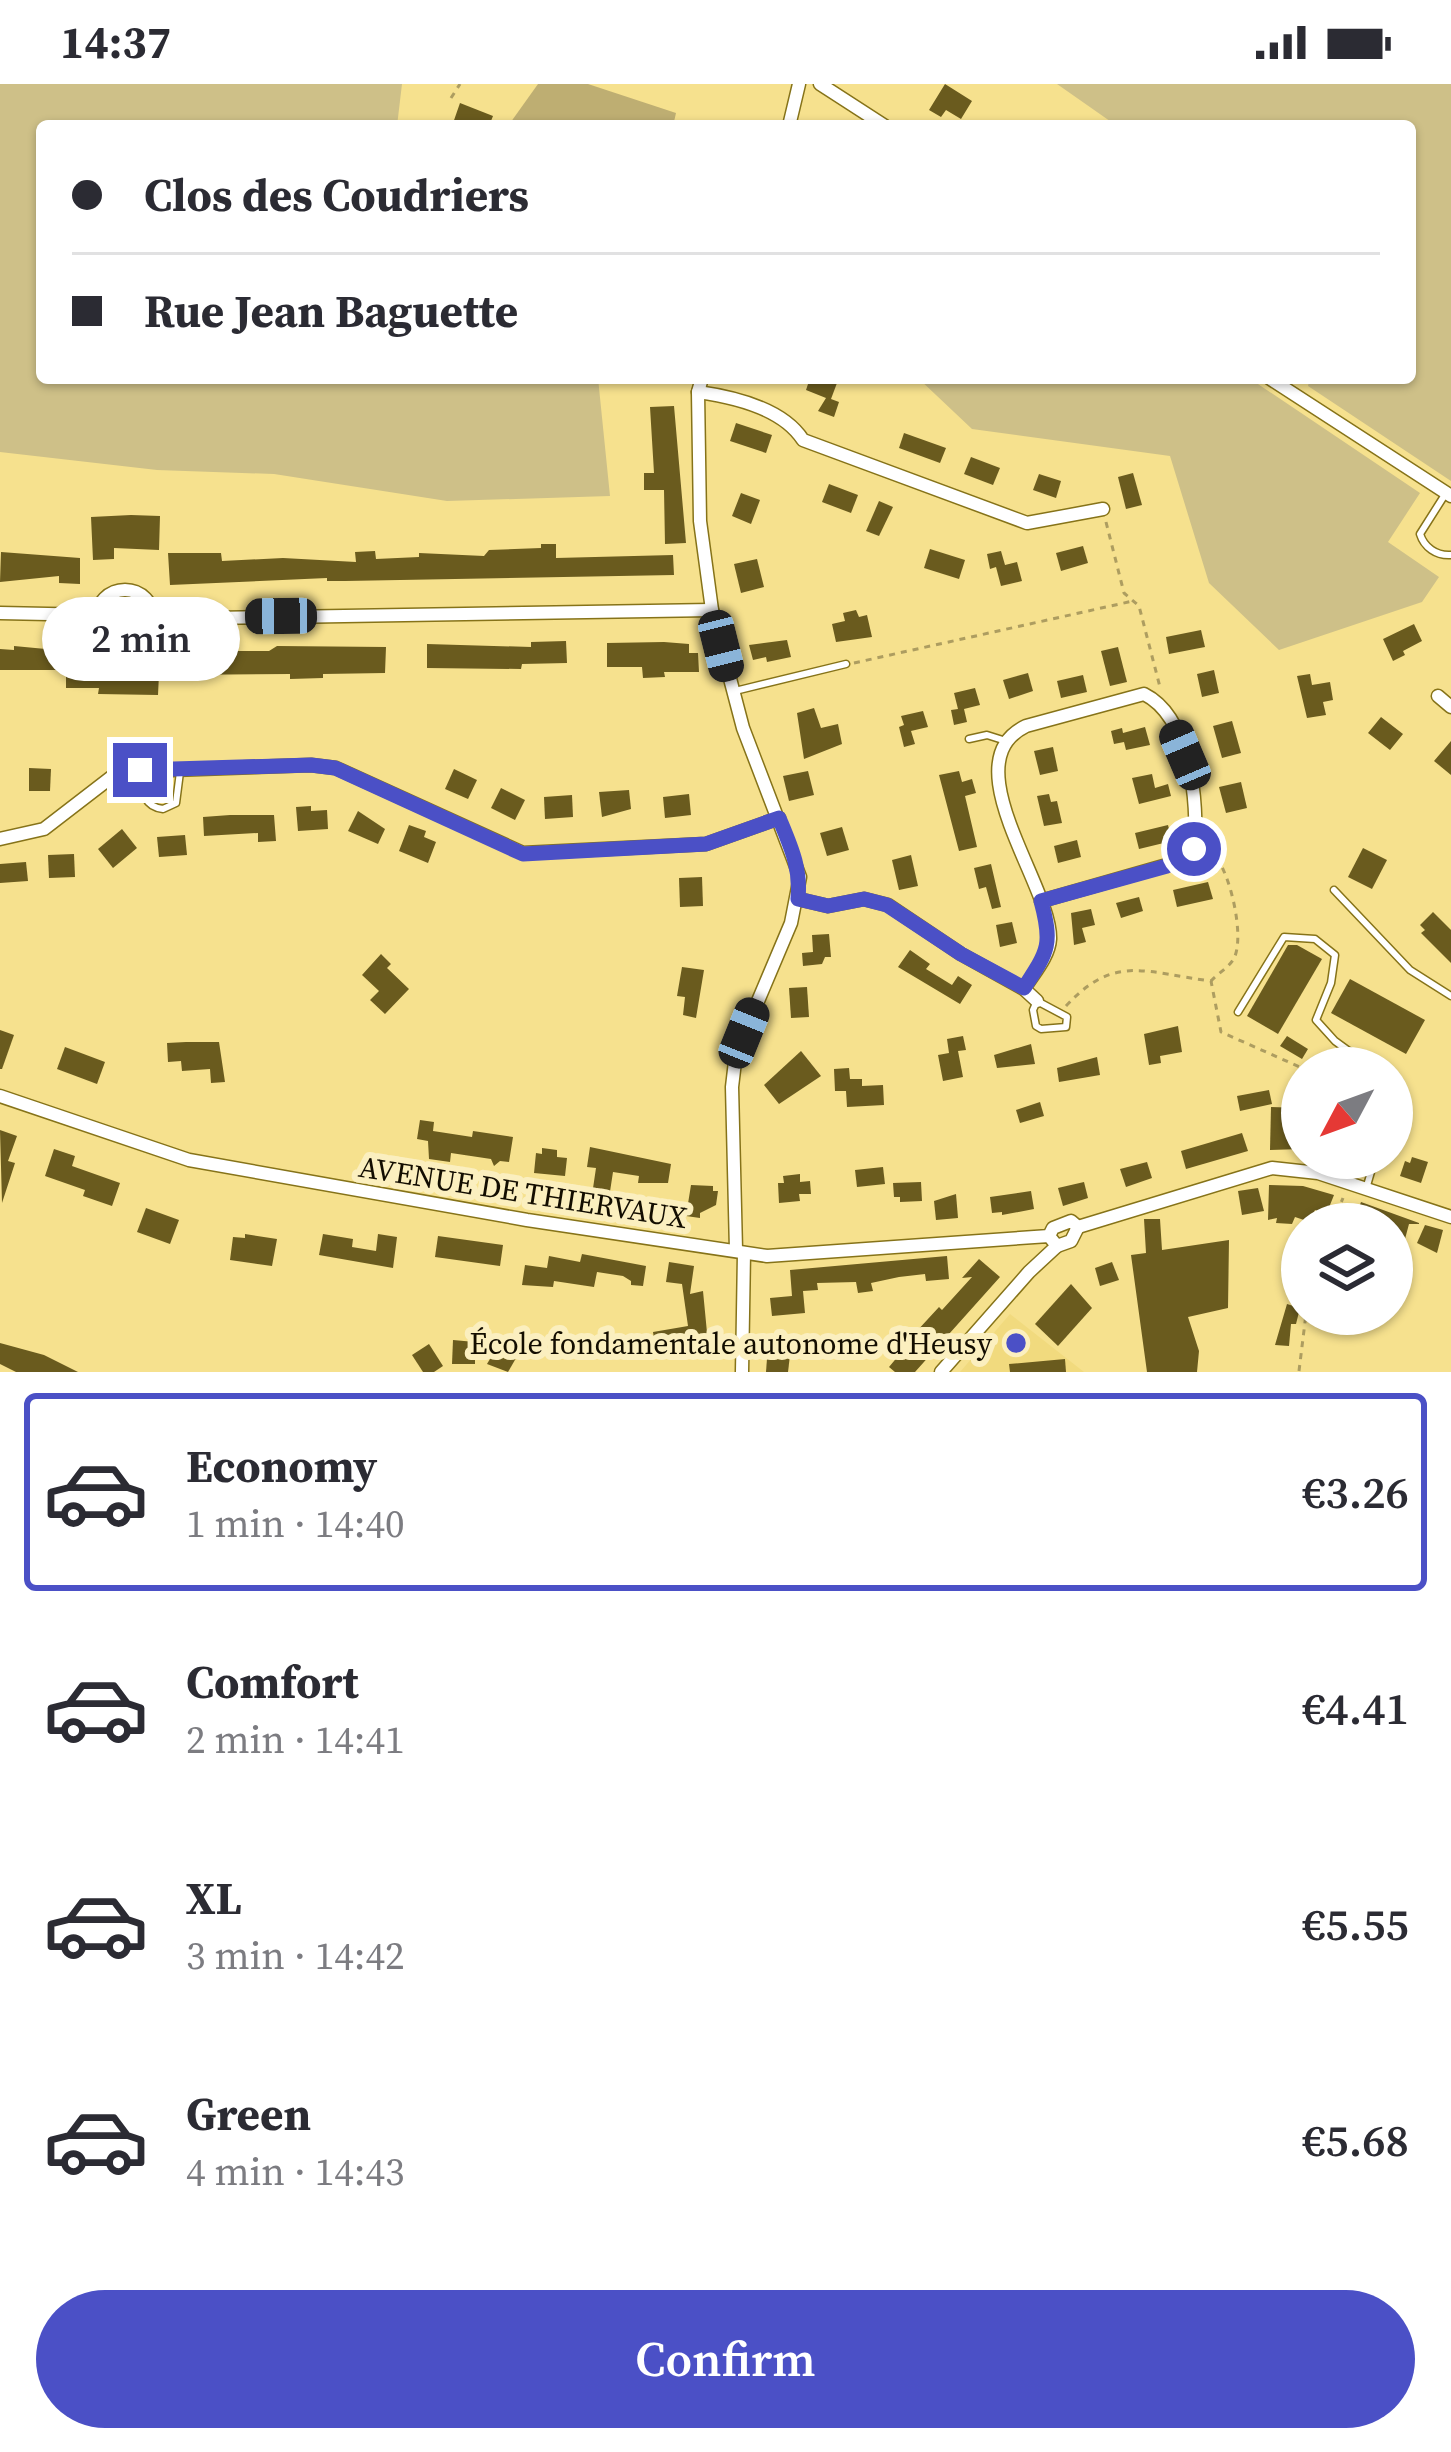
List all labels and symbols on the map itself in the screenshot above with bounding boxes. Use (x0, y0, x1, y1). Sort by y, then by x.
callout: 2 min (41, 596, 239, 680)
car (245, 597, 317, 635)
car (695, 607, 747, 685)
car (1154, 715, 1216, 795)
route end (113, 743, 167, 797)
route start (1167, 822, 1221, 876)
car (714, 993, 774, 1073)
north arrow (1281, 1047, 1413, 1179)
street label: AVENUE DE THIERVAUX (356, 1146, 691, 1238)
place label: École fondamentale autonome d'Heusy (470, 1323, 993, 1364)
marker: École fondamentale autonome d'Heusy (1003, 1330, 1029, 1356)

